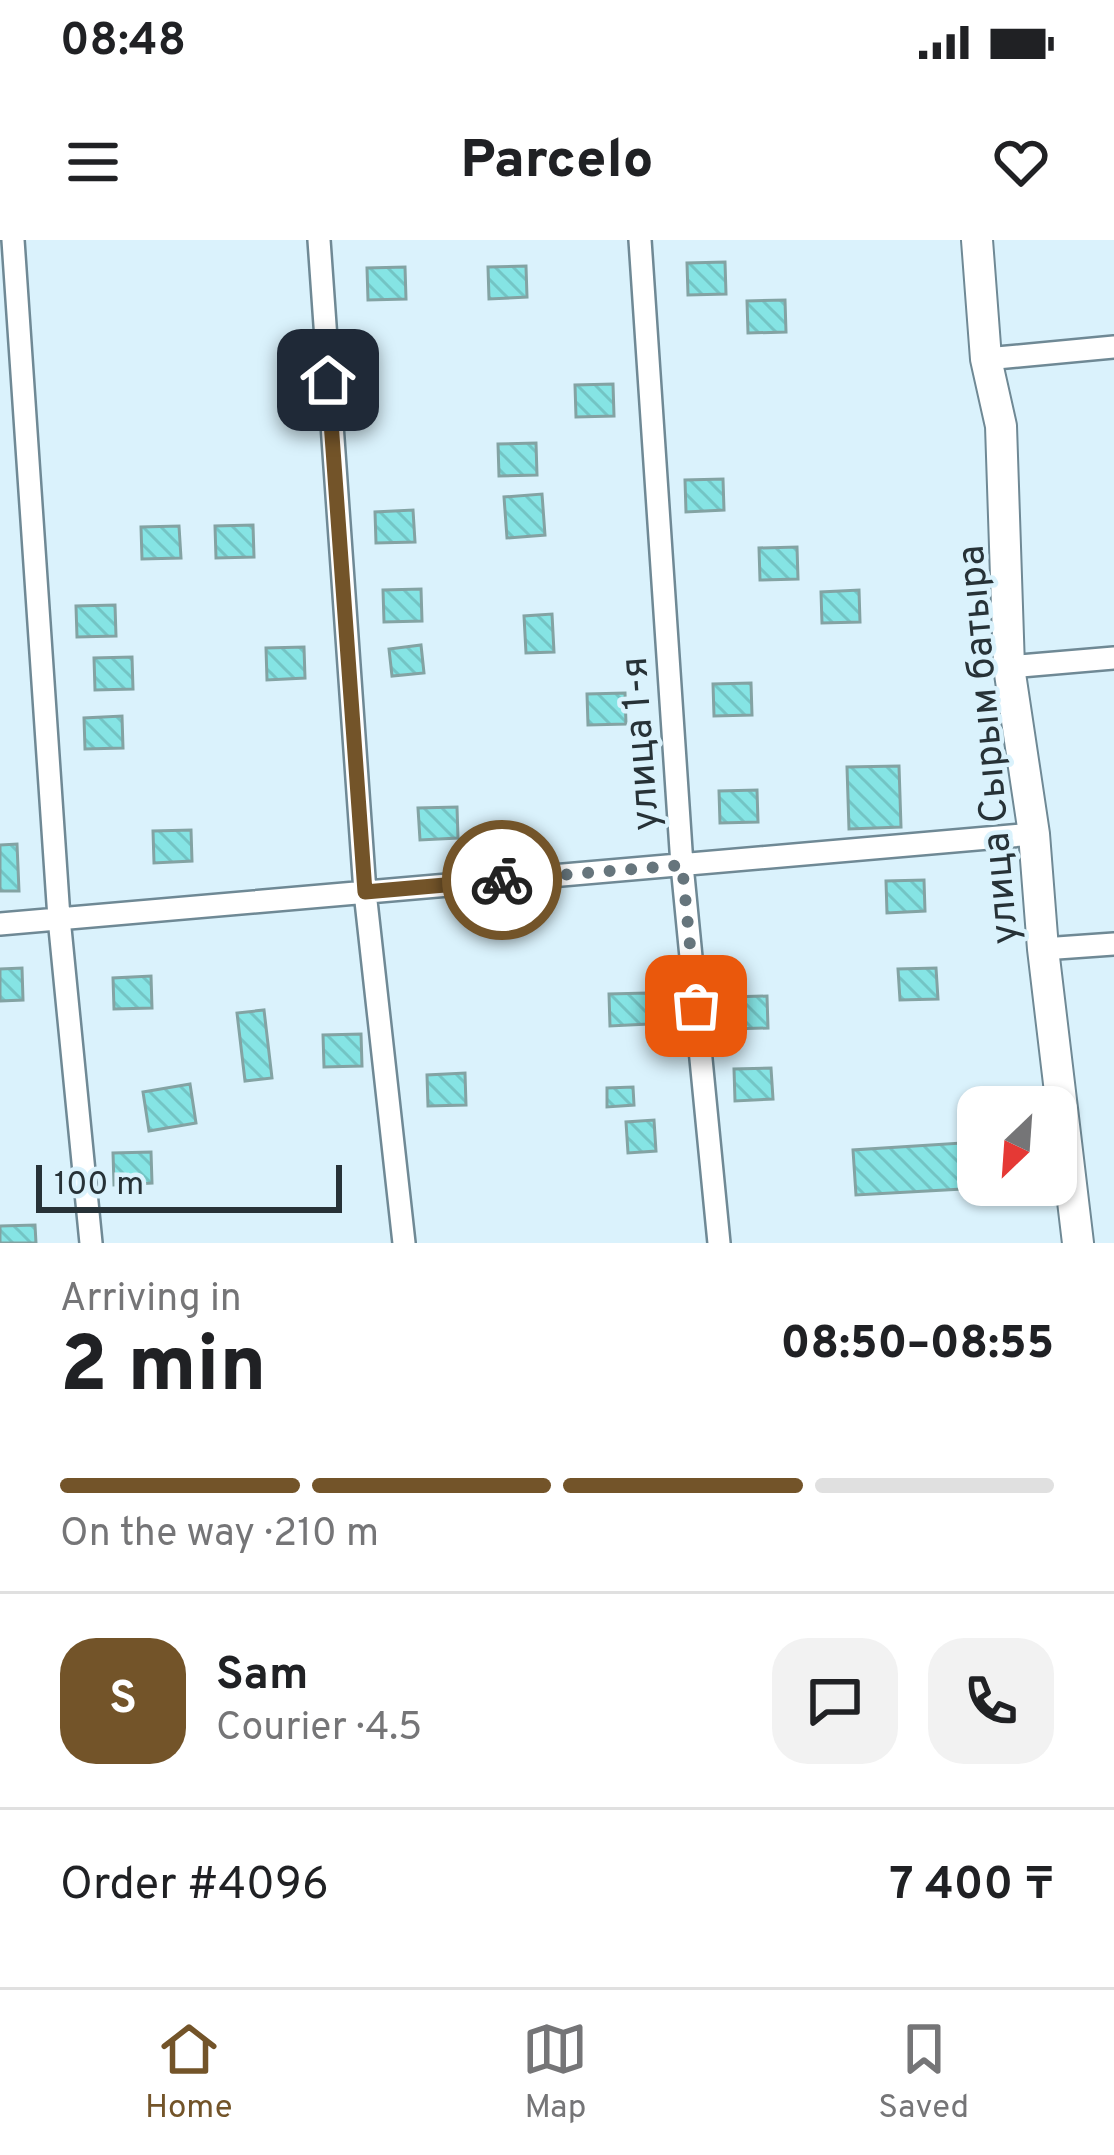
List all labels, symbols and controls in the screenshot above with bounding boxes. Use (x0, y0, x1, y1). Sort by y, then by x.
text: 08:48 (60, 14, 186, 71)
text: Parcelo (461, 128, 653, 197)
icon: menu (60, 129, 126, 195)
icon: heart (988, 129, 1054, 195)
pin (277, 329, 379, 431)
icon: home (295, 347, 361, 413)
street label: улица Сырым батыра (949, 543, 1032, 946)
street label: улица 1-я (612, 655, 673, 832)
courier (442, 820, 562, 940)
icon: bike (469, 847, 535, 913)
pin (645, 955, 747, 1057)
icon: bag (663, 973, 729, 1039)
north arrow (957, 1086, 1077, 1206)
map controls (957, 1086, 1077, 1206)
scale bar (36, 1159, 342, 1212)
text: 100 m (54, 1165, 144, 1207)
text: Arriving in (60, 1276, 242, 1325)
text: 08:50–08:55 (781, 1317, 1054, 1374)
text: 2 min (60, 1320, 266, 1419)
text: On the way · 210 m (60, 1511, 379, 1560)
button: chat (772, 1638, 898, 1764)
button: phone (928, 1638, 1054, 1764)
text: Sam (216, 1648, 308, 1705)
text: S (109, 1672, 137, 1729)
text: Courier · 4.5 (216, 1705, 422, 1754)
text: Order #4096 (60, 1858, 329, 1915)
text: 7 400 ₸ (889, 1858, 1054, 1915)
tab: Home (145, 2016, 233, 2130)
tab: Map (522, 2016, 588, 2130)
tab: Saved (878, 2016, 969, 2130)

